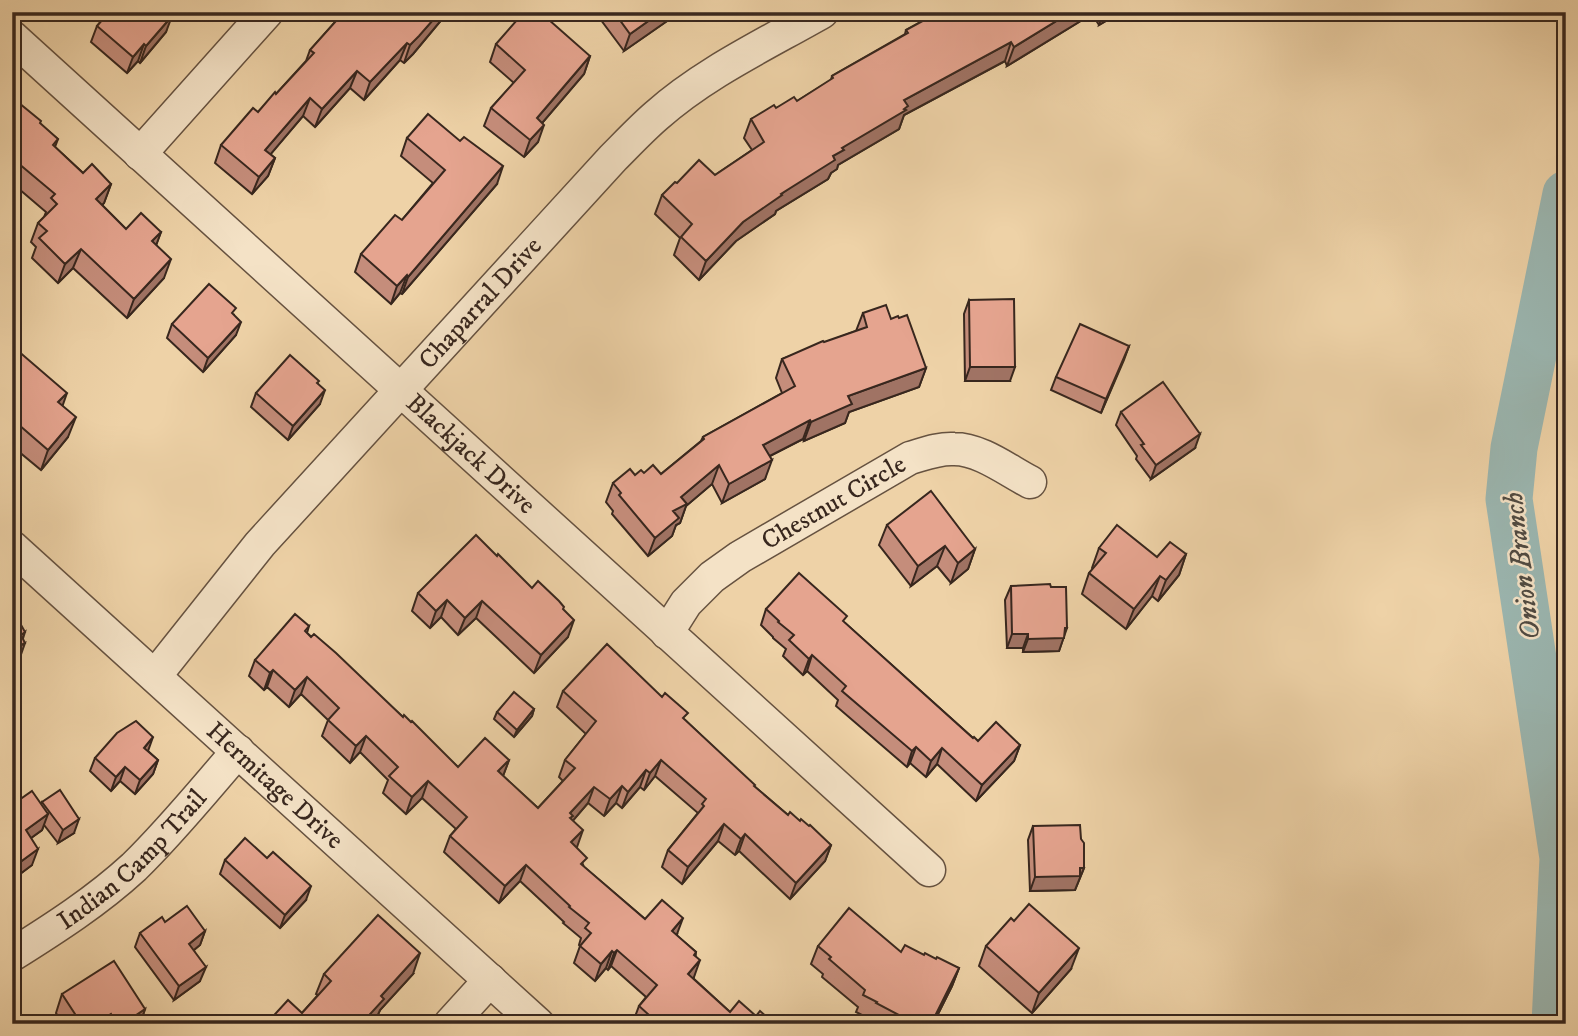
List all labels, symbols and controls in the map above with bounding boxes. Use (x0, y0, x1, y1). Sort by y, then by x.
street label: Chaparral Drive (411, 230, 549, 376)
street label: Blackjack Drive (399, 387, 543, 521)
street label: Chestnut Circle (755, 448, 912, 557)
water label: Onion Branch (1496, 490, 1548, 642)
street label: Hermitage Drive (199, 715, 351, 856)
street label: Indian Camp Trail (51, 783, 214, 937)

